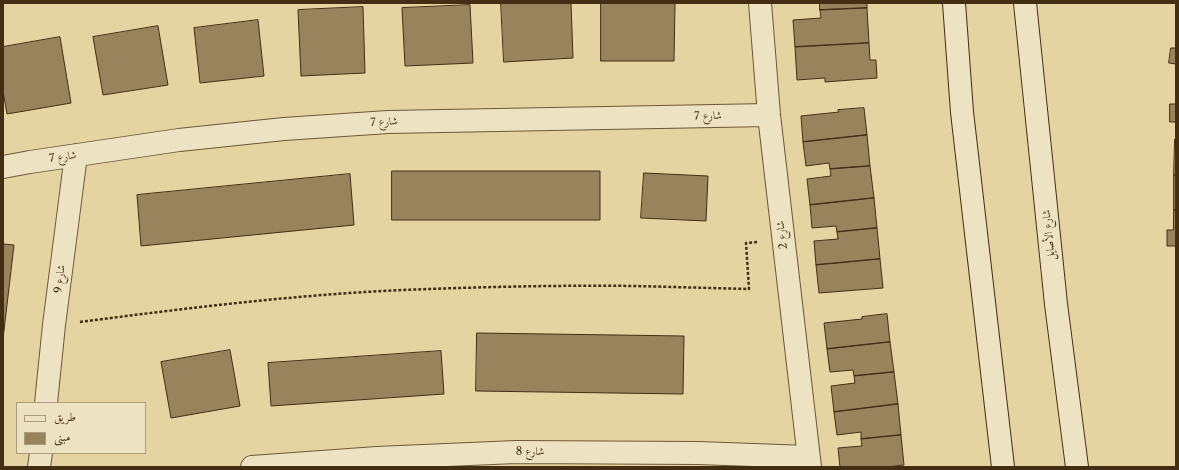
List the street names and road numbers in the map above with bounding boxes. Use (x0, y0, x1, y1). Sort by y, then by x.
street label: شارع 7 (694, 109, 722, 123)
street label: شارع 7 (370, 115, 398, 129)
street label: شارع 7 (48, 149, 78, 165)
street label: شارع الأصايل (1040, 209, 1058, 261)
street label: شارع 2 (774, 220, 790, 250)
street label: شارع 9 (52, 264, 68, 294)
street label: شارع 8 (516, 445, 544, 459)

